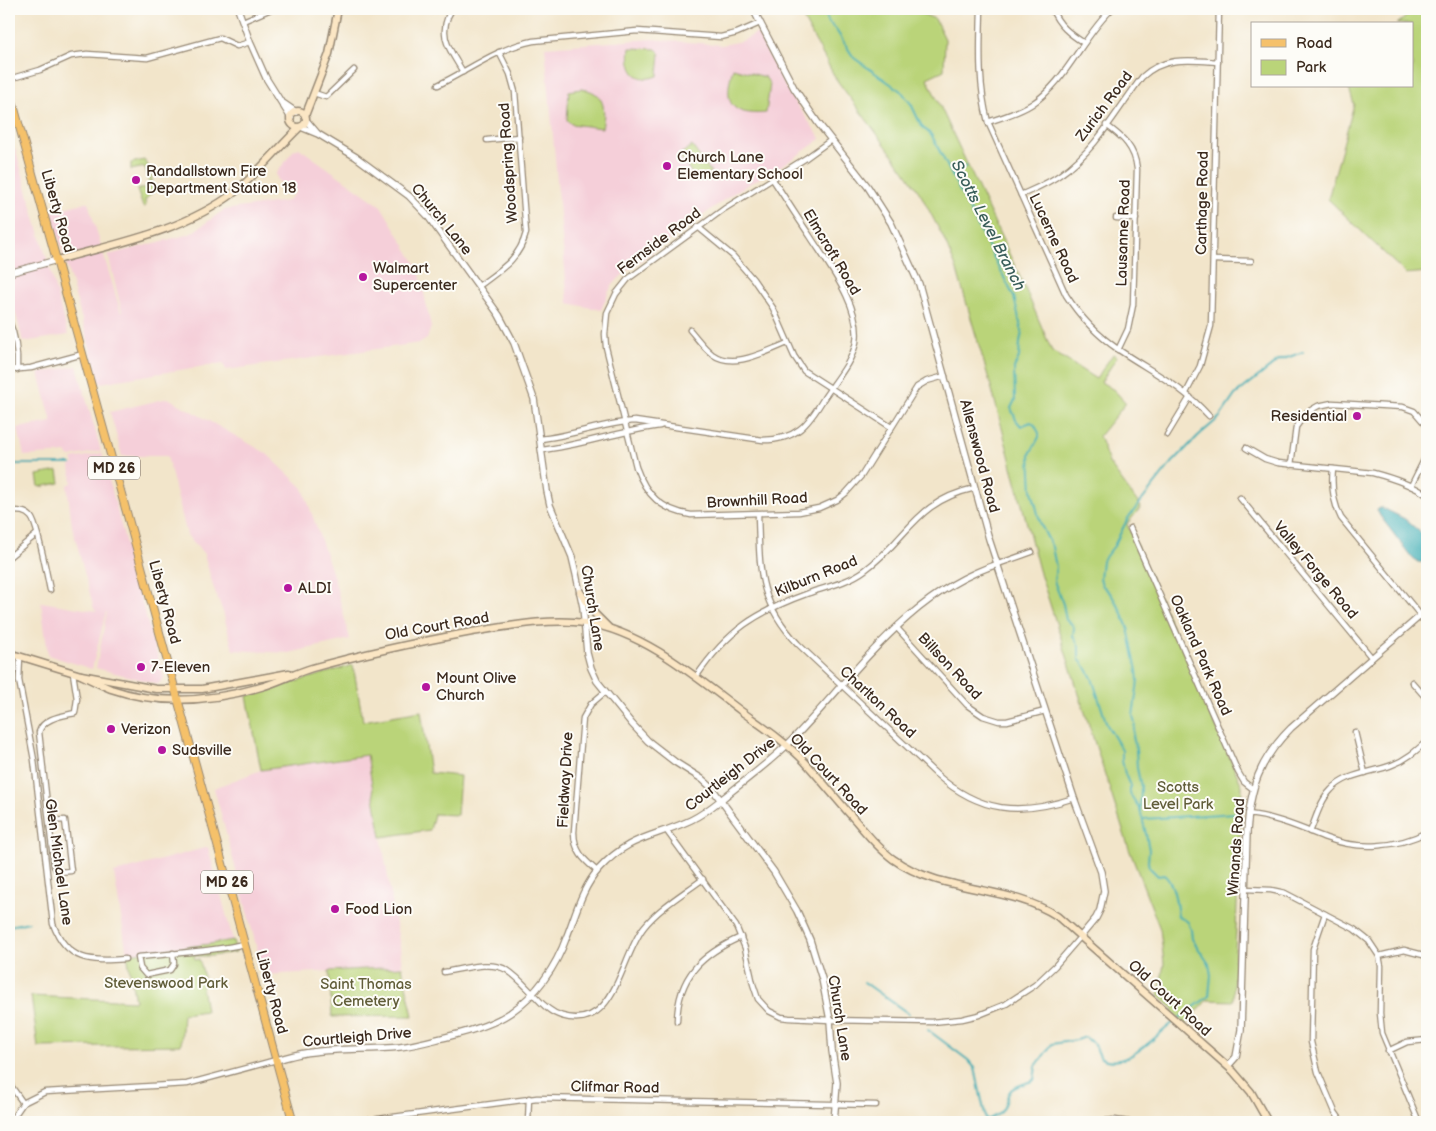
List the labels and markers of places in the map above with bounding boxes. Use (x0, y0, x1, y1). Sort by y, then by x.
place label: Church Lane Elementary School (677, 148, 803, 184)
marker: Church Lane Elementary School (661, 160, 673, 172)
place label: Randallstown Fire Department Station 18 (146, 162, 297, 198)
marker: Randallstown Fire Department Station 18 (130, 174, 142, 186)
place label: Walmart Supercenter (373, 259, 458, 295)
marker: Walmart Supercenter (357, 271, 369, 283)
place label: Residential (1271, 407, 1347, 426)
marker: Residential (1351, 410, 1363, 422)
place label: ALDI (298, 579, 332, 598)
marker: ALDI (282, 582, 294, 594)
place label: 7-Eleven (151, 658, 210, 677)
marker: 7-Eleven (135, 661, 147, 673)
place label: Mount Olive Church (436, 669, 517, 705)
marker: Mount Olive Church (420, 681, 432, 693)
place label: Verizon (121, 720, 171, 739)
marker: Verizon (105, 723, 117, 735)
place label: Sudsville (172, 741, 232, 760)
marker: Sudsville (156, 744, 168, 756)
place label: Food Lion (345, 900, 412, 919)
marker: Food Lion (329, 903, 341, 915)

